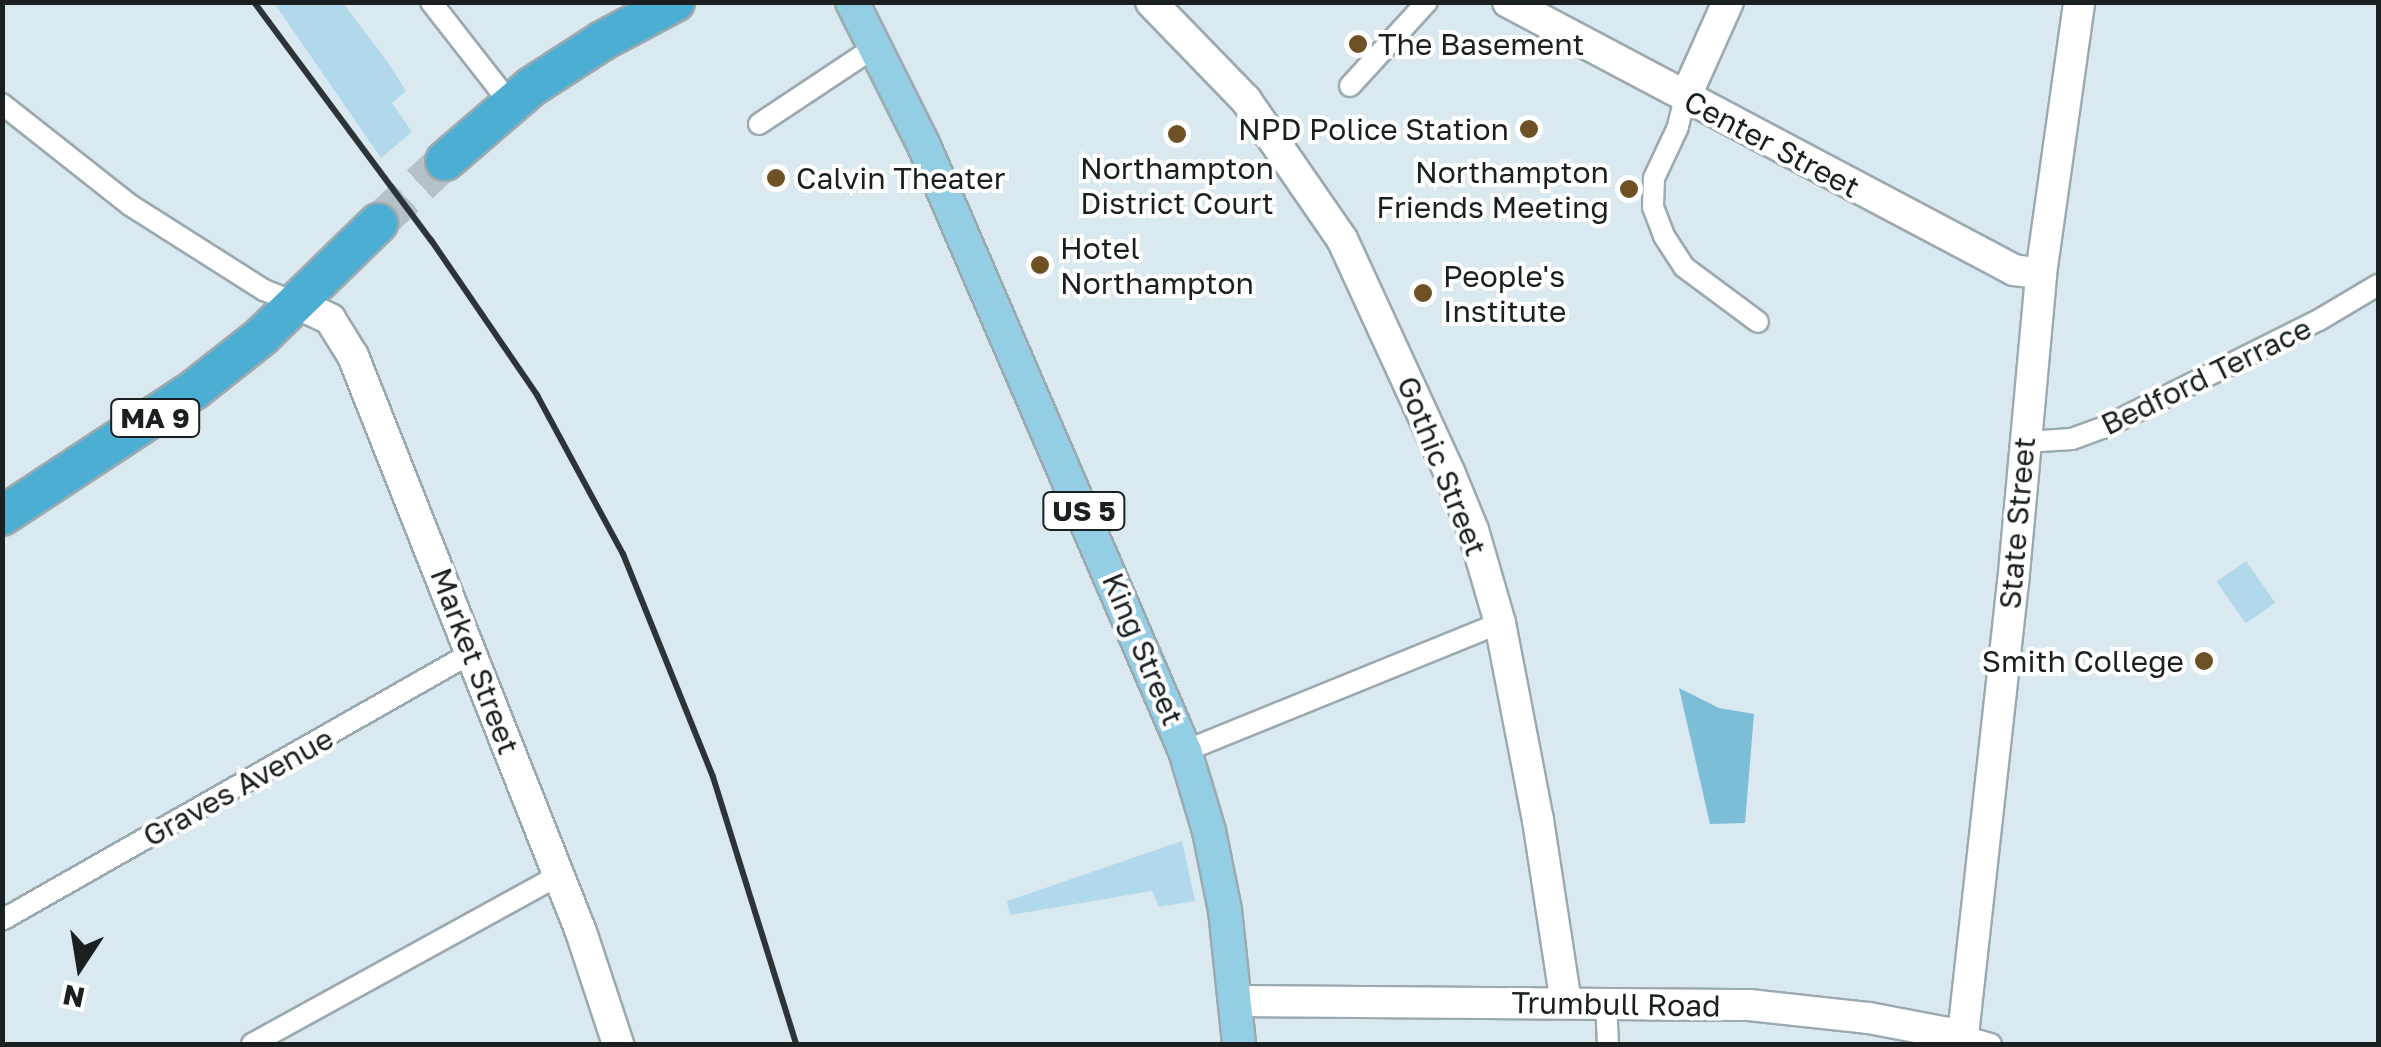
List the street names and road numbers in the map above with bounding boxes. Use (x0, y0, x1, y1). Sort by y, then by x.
street label: Center Street (1678, 83, 1866, 205)
street label: Bedford Terrace (2095, 310, 2317, 442)
street label: Gothic Street (1390, 371, 1494, 561)
road number: MA 9 (110, 395, 200, 441)
street label: State Street (1992, 435, 2042, 611)
road number: US 5 (1042, 488, 1126, 534)
street label: Market Street (423, 563, 527, 759)
street label: King Street (1095, 567, 1191, 731)
street label: Graves Avenue (137, 720, 339, 854)
street label: Trumbull Road (1511, 984, 1721, 1024)

